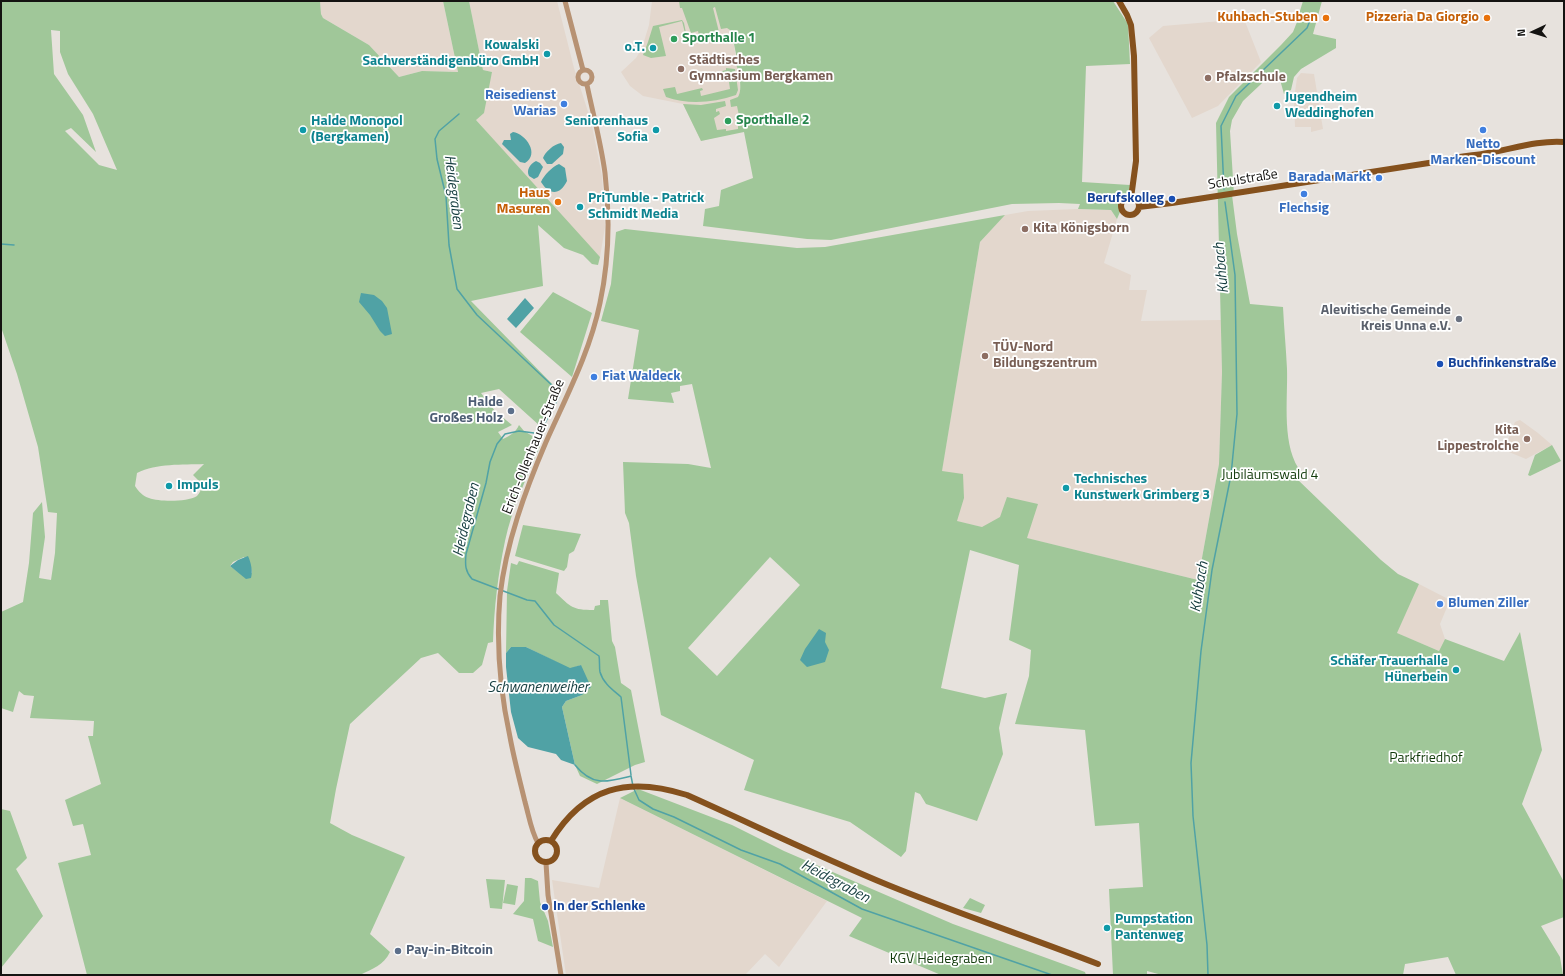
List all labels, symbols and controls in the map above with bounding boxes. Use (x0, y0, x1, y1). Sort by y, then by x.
place label: Kuhbach-Stuben (1217, 10, 1318, 26)
place label: Pizzeria Da Giorgio (1366, 10, 1479, 26)
north arrow (1513, 12, 1553, 52)
marker: Kuhbach-Stuben (1321, 13, 1331, 23)
marker: Pizzeria Da Giorgio (1482, 13, 1492, 23)
text: N (1513, 28, 1529, 37)
place label: Sporthalle 1 (682, 31, 755, 47)
marker: Sporthalle 1 (669, 34, 679, 44)
place label: Kowalski Sachverständigenbüro GmbH (362, 38, 539, 70)
place label: o.T. (625, 40, 645, 56)
marker: o.T. (648, 43, 658, 53)
marker: Kowalski Sachverständigenbüro GmbH (542, 49, 552, 59)
place label: Städtisches Gymnasium Bergkamen (689, 53, 833, 86)
marker: Städtisches Gymnasium Bergkamen (676, 64, 686, 74)
place label: Pfalzschule (1216, 70, 1286, 86)
marker: Pfalzschule (1203, 73, 1213, 83)
place label: Reisedienst Warias (485, 88, 556, 120)
place label: Jugendheim Weddinghofen (1285, 90, 1374, 122)
marker: Reisedienst Warias (559, 99, 569, 109)
marker: Jugendheim Weddinghofen (1272, 101, 1282, 111)
place label: Sporthalle 2 (736, 113, 809, 129)
place label: Halde Monopol (Bergkamen) (311, 114, 403, 146)
place label: Seniorenhaus Sofia (565, 114, 648, 146)
marker: Sporthalle 2 (723, 116, 733, 126)
marker: Halde Monopol (Bergkamen) (298, 125, 308, 135)
marker: Seniorenhaus Sofia (651, 125, 661, 135)
marker: Netto Marken-Discount (1478, 125, 1488, 135)
place label: Netto Marken-Discount (1430, 137, 1536, 170)
water label: Heidegraben (440, 154, 466, 230)
street label: Schulstraße (1207, 166, 1279, 194)
place label: Barada Markt (1288, 170, 1371, 186)
marker: Barada Markt (1374, 173, 1384, 183)
place label: Haus Masuren (496, 186, 550, 218)
marker: Flechsig (1299, 189, 1309, 199)
place label: PriTumble - Patrick Schmidt Media (588, 191, 704, 224)
place label: Berufskolleg (1087, 191, 1164, 207)
marker: Berufskolleg (1167, 194, 1177, 204)
marker: Haus Masuren (553, 197, 563, 207)
place label: Flechsig (1279, 201, 1329, 217)
marker: PriTumble - Patrick Schmidt Media (575, 202, 585, 212)
place label: Kita Königsborn (1033, 221, 1129, 237)
marker: Kita Königsborn (1020, 224, 1030, 234)
water label: Kuhbach (1211, 242, 1233, 294)
place label: Alevitische Gemeinde Kreis Unna e.V. (1321, 303, 1451, 336)
marker: Alevitische Gemeinde Kreis Unna e.V. (1454, 314, 1464, 324)
place label: TÜV-Nord Bildungszentrum (993, 340, 1097, 372)
marker: TÜV-Nord Bildungszentrum (980, 351, 990, 361)
place label: Buchfinkenstraße (1448, 356, 1556, 372)
marker: Buchfinkenstraße (1435, 359, 1445, 369)
place label: Fiat Waldeck (602, 369, 680, 385)
marker: Fiat Waldeck (589, 372, 599, 382)
street label: Erich-Ollenhauer-Straße (499, 377, 569, 517)
place label: Halde Großes Holz (429, 395, 503, 428)
marker: Halde Großes Holz (506, 406, 516, 416)
place label: Kita Lippestrolche (1437, 423, 1519, 456)
marker: Kita Lippestrolche (1522, 434, 1532, 444)
park label: Jubiläumswald 4 (1222, 468, 1318, 484)
place label: Technisches Kunstwerk Grimberg 3 (1074, 472, 1210, 504)
place label: Impuls (177, 478, 218, 494)
marker: Impuls (164, 481, 174, 491)
water label: Heidegraben (450, 482, 484, 558)
marker: Technisches Kunstwerk Grimberg 3 (1061, 483, 1071, 493)
water label: Kuhbach (1187, 560, 1213, 614)
place label: Blumen Ziller (1448, 596, 1529, 612)
marker: Blumen Ziller (1435, 599, 1445, 609)
place label: Schäfer Trauerhalle Hünerbein (1330, 654, 1448, 686)
marker: Schäfer Trauerhalle Hünerbein (1451, 665, 1461, 675)
water label: Schwanenweiher (487, 679, 589, 697)
park label: Parkfriedhof (1389, 751, 1463, 767)
water label: Heidegraben (798, 857, 872, 907)
place label: In der Schlenke (553, 899, 645, 915)
marker: In der Schlenke (540, 902, 550, 912)
place label: Pumpstation Pantenweg (1115, 912, 1193, 944)
marker: Pumpstation Pantenweg (1102, 923, 1112, 933)
place label: Pay-in-Bitcoin (406, 943, 493, 959)
marker: Pay-in-Bitcoin (393, 946, 403, 956)
park label: KGV Heidegraben (890, 952, 992, 968)

